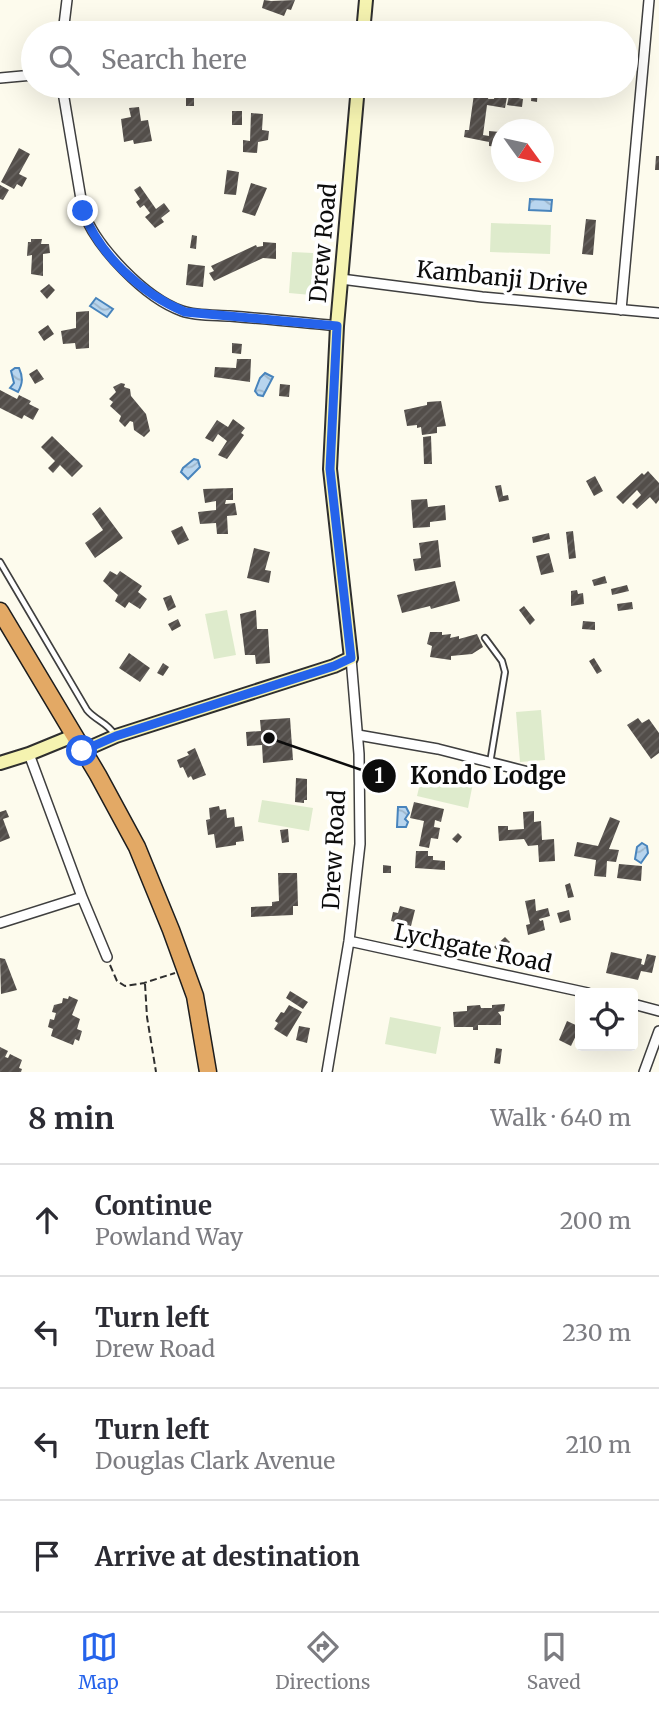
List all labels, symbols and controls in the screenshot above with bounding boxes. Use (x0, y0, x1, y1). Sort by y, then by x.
search box (21, 21, 638, 98)
icon: search (45, 41, 83, 79)
text: Search here (101, 43, 247, 76)
north arrow (491, 119, 554, 182)
street label: Drew Road (303, 182, 342, 304)
route end (67, 195, 98, 226)
street label: Kambanji Drive (415, 254, 589, 301)
route start (66, 735, 97, 766)
callout: Kondo Lodge (361, 753, 581, 798)
text: Kondo Lodge (410, 760, 566, 791)
text: 1 (374, 762, 384, 789)
street label: Drew Road (316, 789, 351, 911)
street label: Lychgate Road (392, 917, 555, 978)
map controls (575, 988, 638, 1051)
button: locate (575, 988, 638, 1051)
text: 8 min (28, 1099, 114, 1137)
text: Walk · 640 m (490, 1103, 631, 1132)
text: Continue (95, 1189, 212, 1222)
icon: ahead (28, 1201, 66, 1239)
text: 200 m (560, 1206, 631, 1235)
text: Powland Way (95, 1222, 243, 1251)
text: Turn left (95, 1301, 209, 1334)
icon: left (28, 1313, 66, 1351)
text: 230 m (562, 1318, 631, 1347)
text: Drew Road (95, 1334, 215, 1363)
text: Turn left (95, 1413, 209, 1446)
icon: left (28, 1425, 66, 1463)
text: 210 m (566, 1430, 631, 1459)
text: Douglas Clark Avenue (95, 1446, 335, 1475)
icon: arrive (28, 1537, 66, 1575)
text: Arrive at destination (95, 1540, 360, 1573)
tab: Map (78, 1628, 119, 1694)
tab: Directions (275, 1628, 370, 1694)
tab: Saved (527, 1628, 581, 1694)

